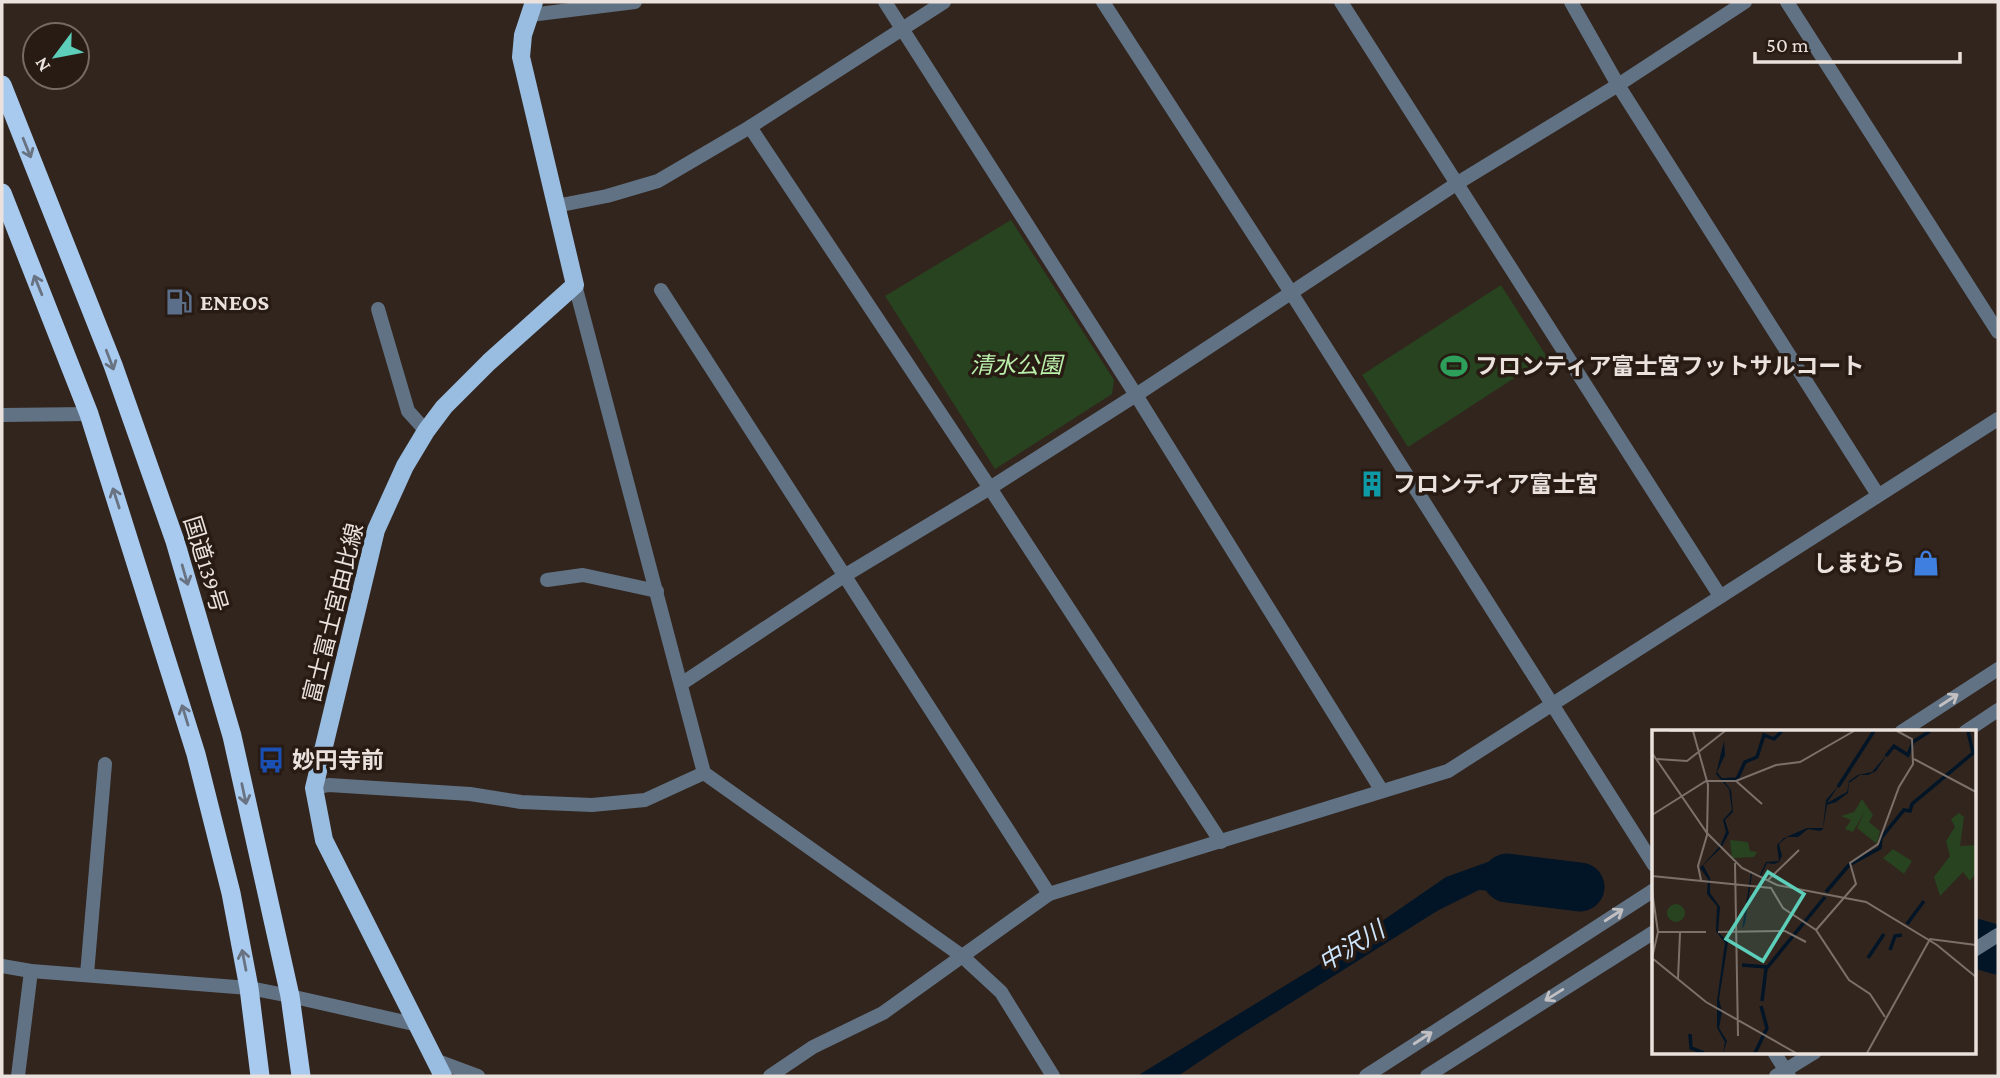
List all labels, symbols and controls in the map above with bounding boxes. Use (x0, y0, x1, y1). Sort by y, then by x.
north arrow (21, 21, 91, 91)
scale bar (1755, 21, 1960, 65)
text: 50 m (1766, 33, 1809, 57)
text: N (30, 54, 54, 76)
one-way arrow (21, 137, 34, 158)
one-way arrow (31, 274, 44, 296)
fuel station icon: ENEOS (164, 287, 194, 317)
place label: ENEOS (200, 289, 269, 315)
one-way arrow (105, 348, 118, 370)
sports icon: フロンティア富士宮フットサルコート (1439, 351, 1469, 381)
park label: 清水公園 (970, 352, 1065, 378)
place label: フロンティア富士宮フットサルコート (1475, 353, 1864, 379)
building icon: フロンティア富士宮 (1357, 469, 1387, 499)
place label: フロンティア富士宮 (1393, 471, 1599, 497)
one-way arrow (109, 488, 122, 510)
street label: 国道139号 (179, 513, 233, 615)
street label: 富士富士宮由比線 (298, 521, 368, 705)
shop icon: しまむら (1911, 548, 1941, 578)
place label: しまむら (1813, 550, 1905, 576)
one-way arrow (179, 563, 192, 585)
one-way arrow (1939, 693, 1959, 707)
one-way arrow (177, 705, 190, 727)
inset map (1652, 730, 1976, 1054)
bus stop icon: 妙円寺前 (256, 745, 286, 775)
place label: 妙円寺前 (292, 747, 384, 773)
one-way arrow (238, 782, 252, 805)
one-way arrow (1604, 908, 1623, 922)
water label: 中沢川 (1313, 914, 1391, 976)
one-way arrow (237, 949, 250, 972)
one-way arrow (1545, 989, 1565, 1003)
one-way arrow (1413, 1031, 1432, 1046)

